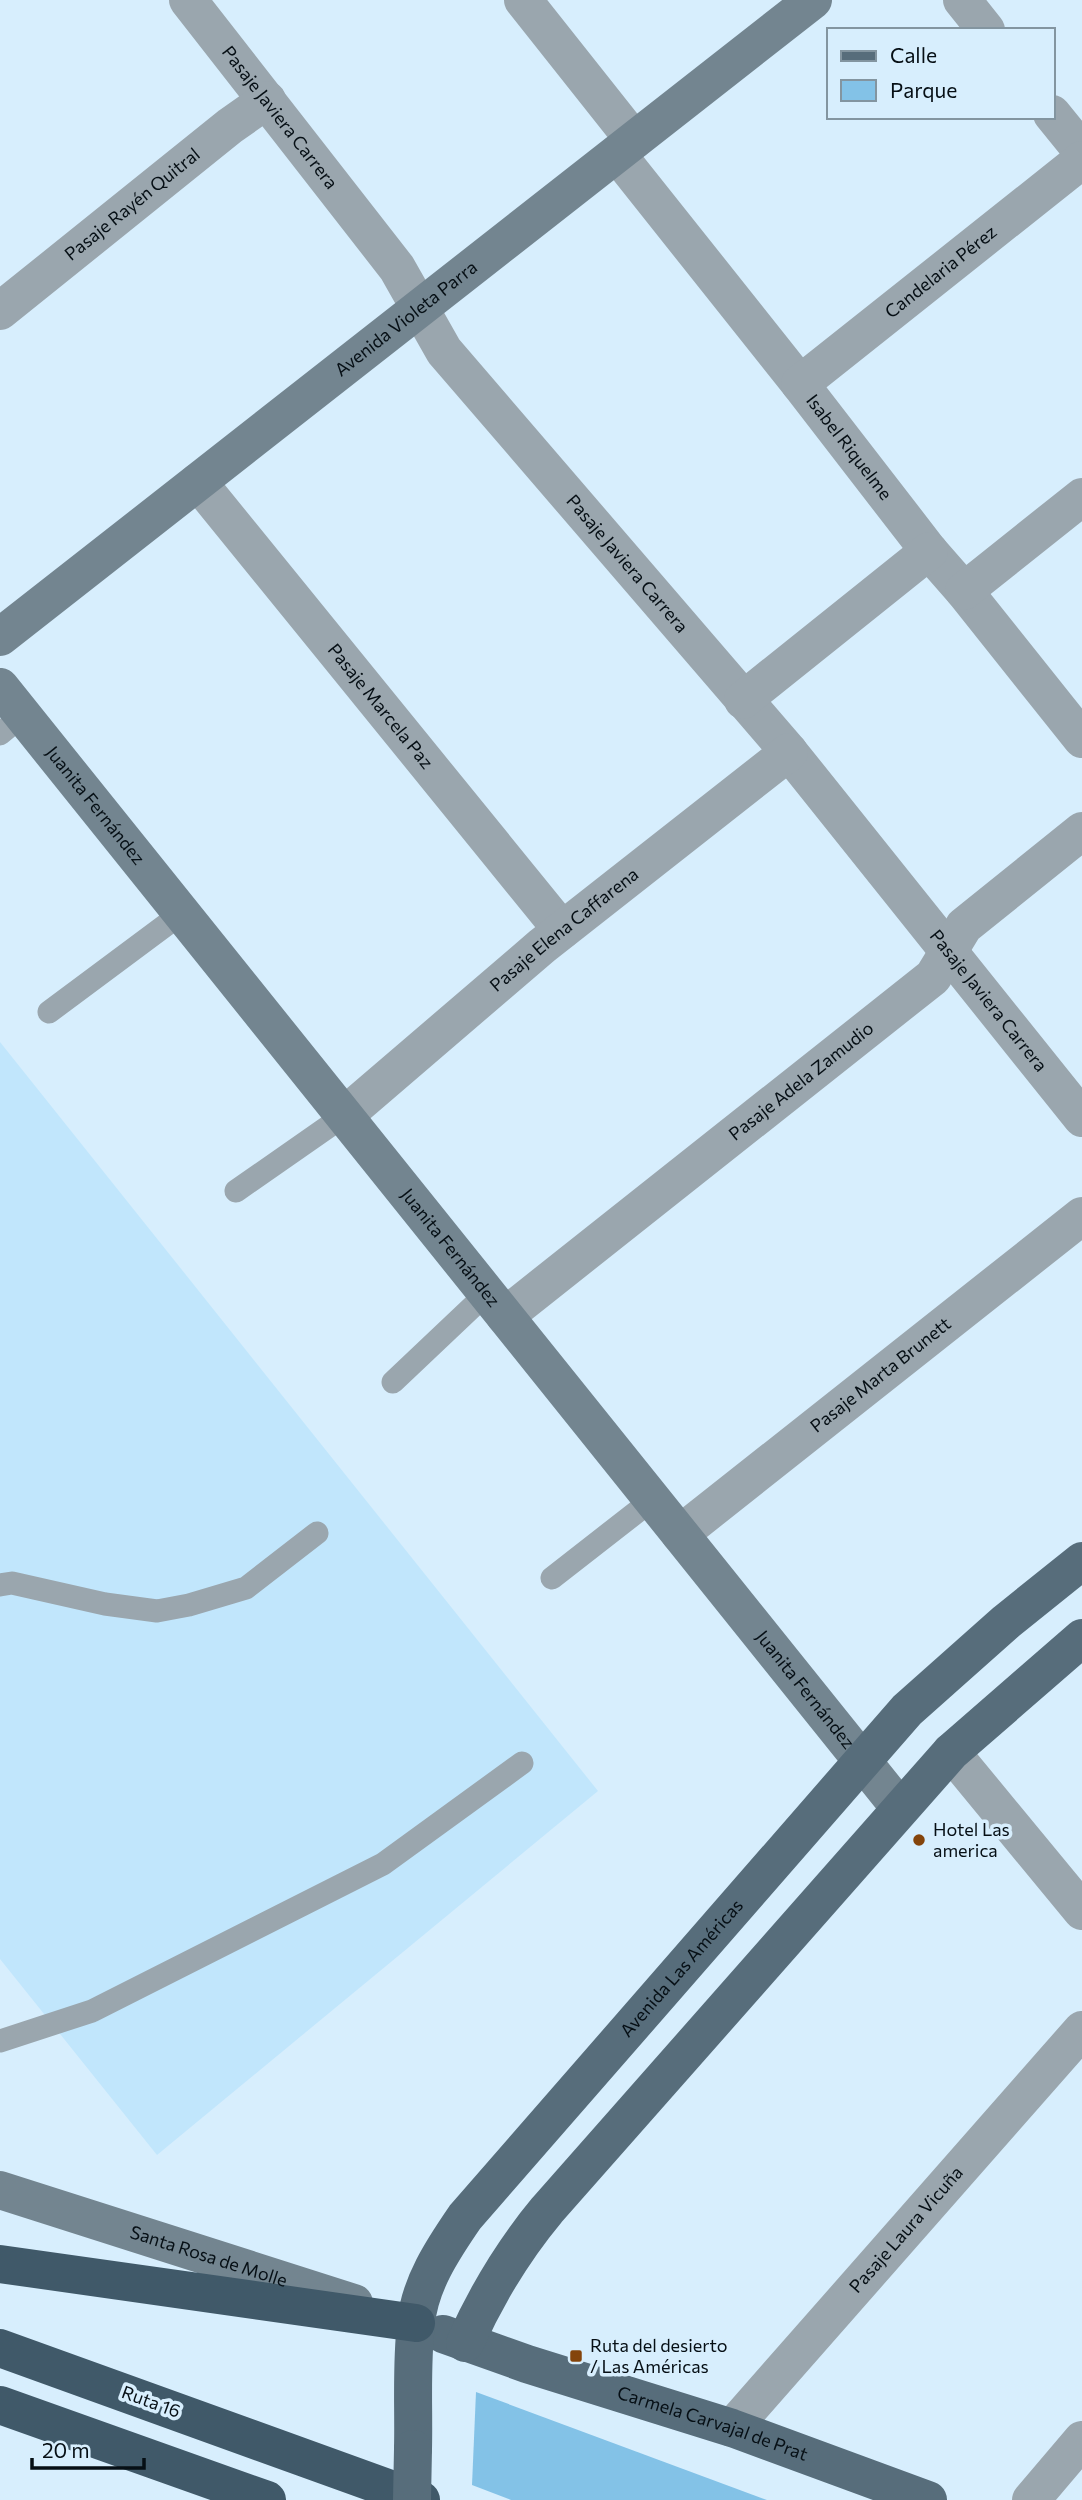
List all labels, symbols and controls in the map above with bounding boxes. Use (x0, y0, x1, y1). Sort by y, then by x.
legend (827, 28, 1054, 119)
street label: Pasaje Javiera Carrera (218, 41, 343, 193)
text: Calle (890, 42, 937, 67)
text: Parque (890, 77, 957, 102)
street label: Pasaje Rayén Quitral (60, 143, 204, 265)
street label: Candelaria Pérez (880, 220, 1001, 322)
street label: Avenida Violeta Parra (330, 255, 481, 381)
street label: Isabel Riquelme (802, 390, 897, 504)
street label: Pasaje Javiera Carrera (562, 490, 693, 637)
street label: Pasaje Marcela Paz (324, 639, 438, 773)
street label: Juanita Fernández (42, 741, 150, 869)
street label: Pasaje Elena Caffarena (485, 863, 642, 996)
street label: Pasaje Javiera Carrera (926, 925, 1052, 1076)
street label: Pasaje Adela Zamudio (724, 1017, 877, 1145)
street label: Juanita Fernández (397, 1183, 505, 1311)
street label: Pasaje Marta Brunett (805, 1312, 955, 1437)
street label: Juanita Fernández (752, 1626, 860, 1753)
place label: Hotel Las america (933, 1818, 1010, 1861)
marker: Hotel Las america (911, 1832, 927, 1848)
street label: Avenida Las Américas (615, 1894, 747, 2041)
street label: Pasaje Laura Vicuña (844, 2161, 967, 2297)
street label: Santa Rosa de Molle (128, 2220, 290, 2291)
place label: Ruta del desierto / Las Américas (590, 2334, 728, 2377)
marker: Ruta del desierto / Las Américas (568, 2348, 584, 2364)
street label: Ruta 16 (119, 2380, 184, 2422)
street label: Carmela Carvajal de Prat (615, 2381, 811, 2465)
scale bar (32, 2426, 144, 2470)
text: 20 m (42, 2437, 90, 2462)

